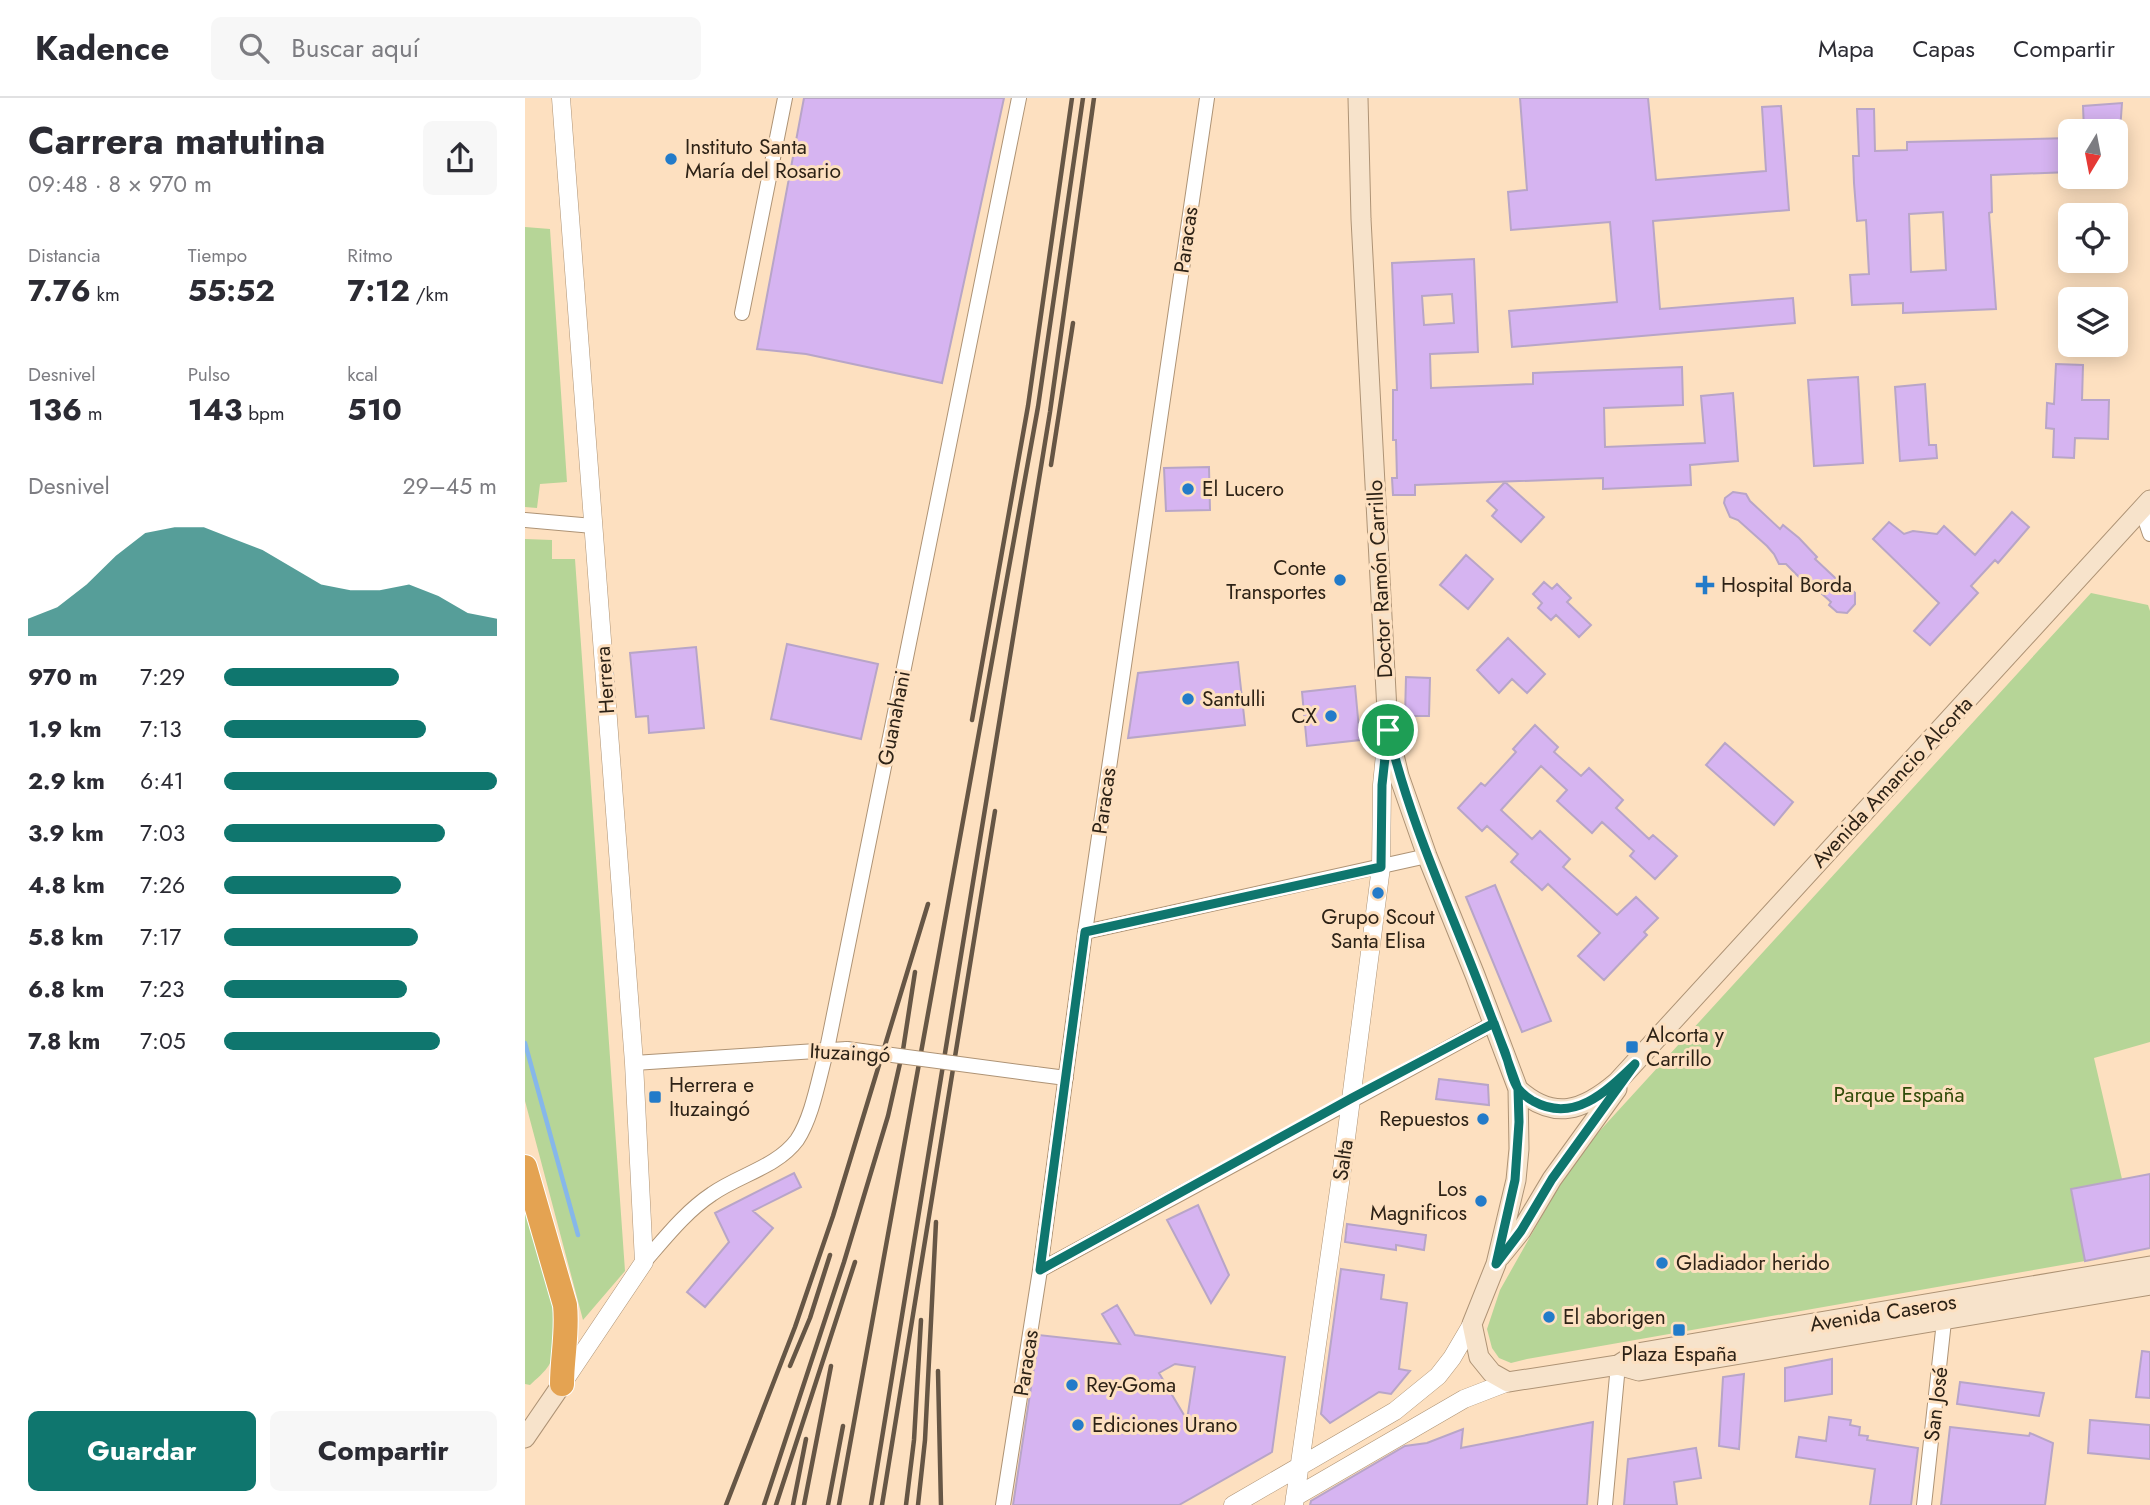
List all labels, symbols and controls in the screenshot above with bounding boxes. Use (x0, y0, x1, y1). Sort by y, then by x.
search box (211, 17, 701, 80)
text: Kadence (35, 25, 169, 72)
icon: search (235, 29, 273, 67)
text: Buscar aquí (291, 29, 419, 67)
text: Mapa (1818, 31, 1874, 66)
text: Capas (1912, 31, 1975, 66)
text: Compartir (2013, 31, 2115, 66)
text: Carrera matutina (28, 113, 326, 168)
north arrow (2058, 119, 2128, 189)
map controls (2058, 119, 2128, 357)
button: share (423, 121, 497, 195)
place label: Instituto Santa María del Rosario (685, 132, 841, 186)
marker: Instituto Santa María del Rosario (663, 151, 679, 167)
text: 09:48 · 8 × 970 m (28, 167, 212, 201)
button: locate (2058, 203, 2128, 273)
street label: Paracas (1166, 205, 1206, 275)
text: Distancia (28, 242, 100, 269)
text: Tiempo (188, 242, 247, 269)
text: Ritmo (347, 242, 393, 269)
text: 7.76 (28, 269, 91, 312)
text: 55:52 (188, 269, 275, 312)
text: 7:12 (347, 269, 410, 312)
text: km (91, 281, 120, 308)
text: /km (410, 281, 449, 308)
button: layers (2058, 287, 2128, 357)
text: Desnivel (28, 361, 96, 388)
text: Pulso (188, 361, 230, 388)
text: kcal (347, 361, 378, 388)
text: 136 (28, 388, 82, 431)
text: 143 (188, 388, 243, 431)
text: 510 (347, 388, 402, 431)
text: m (82, 400, 103, 427)
text: bpm (243, 400, 285, 427)
text: Desnivel (28, 469, 110, 503)
text: 29–45 m (402, 469, 497, 503)
place label: El Lucero (1202, 474, 1284, 504)
street label: Doctor Ramón Carrillo (1360, 479, 1400, 679)
marker: El Lucero (1180, 481, 1196, 497)
place label: Conte Transportes (1226, 553, 1326, 607)
place label: Hospital Borda (1721, 570, 1852, 600)
marker: Conte Transportes (1332, 572, 1348, 588)
marker: Hospital Borda (1695, 575, 1715, 595)
street label: Herrera (588, 645, 622, 715)
text: 970 m (28, 660, 98, 694)
text: 7:29 (140, 660, 185, 694)
street label: Guanahani (870, 668, 918, 768)
place label: Santulli (1202, 684, 1266, 714)
street label: Avenida Amancio Alcorta (1804, 690, 1980, 874)
marker: Santulli (1180, 691, 1196, 707)
pin (1358, 700, 1418, 760)
place label: CX (1291, 701, 1317, 731)
marker: CX (1323, 708, 1339, 724)
icon: arrive (1369, 711, 1407, 749)
text: 1.9 km (28, 712, 102, 746)
text: 7:13 (140, 712, 182, 746)
text: 2.9 km (28, 764, 105, 798)
text: 6:41 (140, 764, 184, 798)
street label: Paracas (1084, 766, 1124, 836)
text: 3.9 km (28, 816, 104, 850)
text: 7:03 (140, 816, 185, 850)
text: 4.8 km (28, 868, 105, 902)
text: 7:26 (140, 868, 185, 902)
marker: Grupo Scout Santa Elisa (1370, 885, 1386, 901)
place label: Grupo Scout Santa Elisa (1321, 902, 1435, 956)
text: 5.8 km (28, 920, 104, 954)
text: 7:17 (140, 920, 181, 954)
text: 6.8 km (28, 972, 104, 1006)
text: 7:23 (140, 972, 185, 1006)
place label: Alcorta y Carrillo (1646, 1020, 1725, 1074)
text: 7.8 km (28, 1024, 100, 1058)
text: 7:05 (140, 1024, 186, 1058)
street label: Ituzaingó (809, 1036, 891, 1070)
marker: Alcorta y Carrillo (1624, 1039, 1640, 1055)
place label: Herrera e Ituzaingó (669, 1070, 754, 1124)
park label: Parque España (1833, 1080, 1965, 1110)
marker: Herrera e Ituzaingó (647, 1089, 663, 1105)
place label: Repuestos (1379, 1104, 1469, 1134)
marker: Repuestos (1475, 1111, 1491, 1127)
street label: Salta (1325, 1137, 1361, 1183)
place label: Los Magnificos (1370, 1174, 1467, 1228)
marker: Los Magnificos (1473, 1193, 1489, 1209)
place label: Gladiador herido (1676, 1248, 1830, 1278)
marker: Gladiador herido (1654, 1255, 1670, 1271)
street label: Avenida Caseros (1808, 1287, 1958, 1339)
place label: El aborigen (1563, 1302, 1666, 1332)
marker: El aborigen (1541, 1309, 1557, 1325)
marker: Plaza España (1671, 1322, 1687, 1338)
street label: Paracas (1006, 1328, 1046, 1398)
place label: Plaza España (1621, 1339, 1737, 1369)
street label: San José (1917, 1365, 1955, 1443)
place label: Rey-Goma (1086, 1370, 1176, 1400)
marker: Rey-Goma (1064, 1377, 1080, 1393)
place label: Ediciones Urano (1092, 1410, 1238, 1440)
button: Guardar (28, 1411, 256, 1491)
button: Compartir (270, 1411, 497, 1491)
marker: Ediciones Urano (1070, 1417, 1086, 1433)

